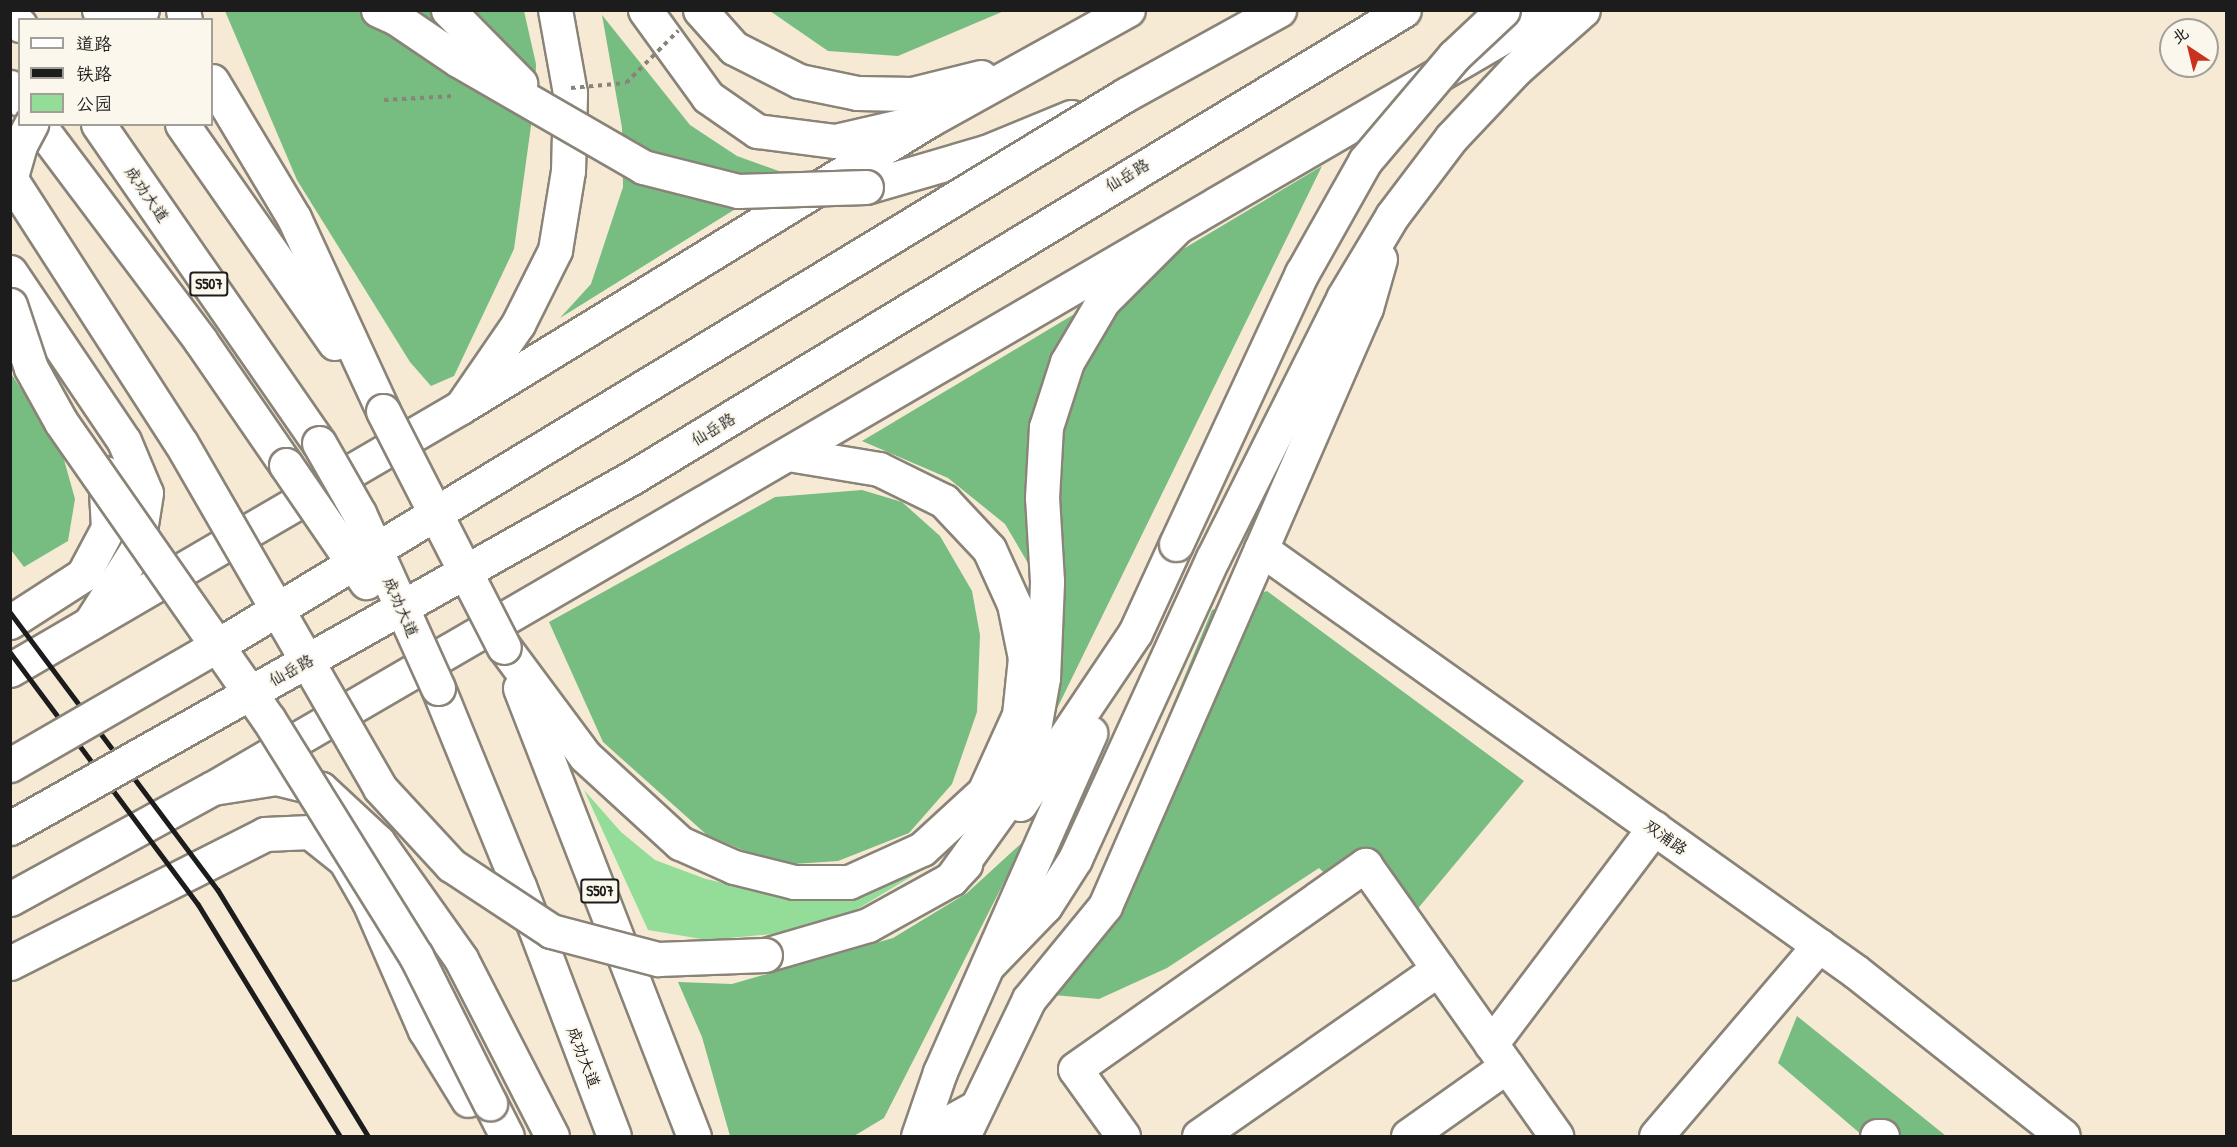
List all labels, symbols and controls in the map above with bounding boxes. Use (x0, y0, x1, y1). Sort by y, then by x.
legend (18, 18, 213, 126)
north arrow (2159, 18, 2219, 78)
text: 北 (2167, 21, 2193, 49)
text: 道路 (76, 31, 112, 56)
text: 铁路 (76, 61, 112, 86)
text: 公园 (76, 91, 112, 116)
street label: 仙岳路 (1101, 154, 1153, 196)
street label: 成功大道 (121, 162, 173, 226)
road number: S507 (188, 272, 230, 296)
street label: 仙岳路 (687, 408, 739, 450)
street label: 成功大道 (379, 574, 423, 640)
street label: 仙岳路 (265, 650, 317, 690)
street label: 双浦路 (1641, 815, 1691, 859)
road number: S507 (579, 879, 621, 903)
street label: 成功大道 (564, 1024, 604, 1090)

